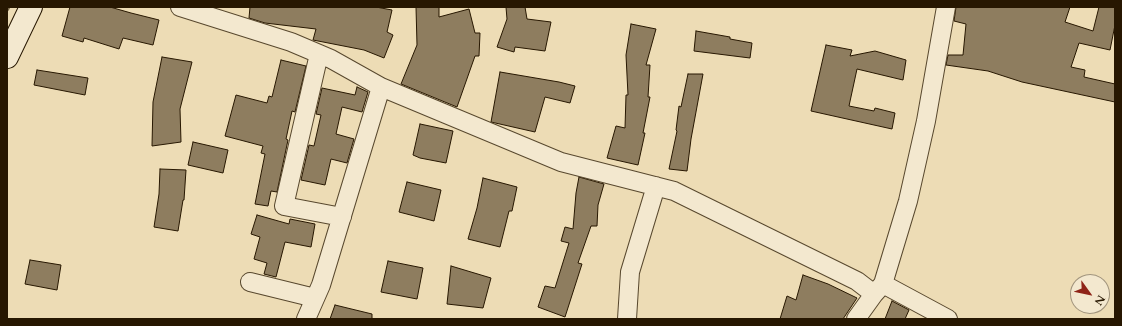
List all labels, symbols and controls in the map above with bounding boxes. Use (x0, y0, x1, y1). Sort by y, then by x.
north arrow (1070, 274, 1110, 314)
text: N (1091, 292, 1109, 308)

